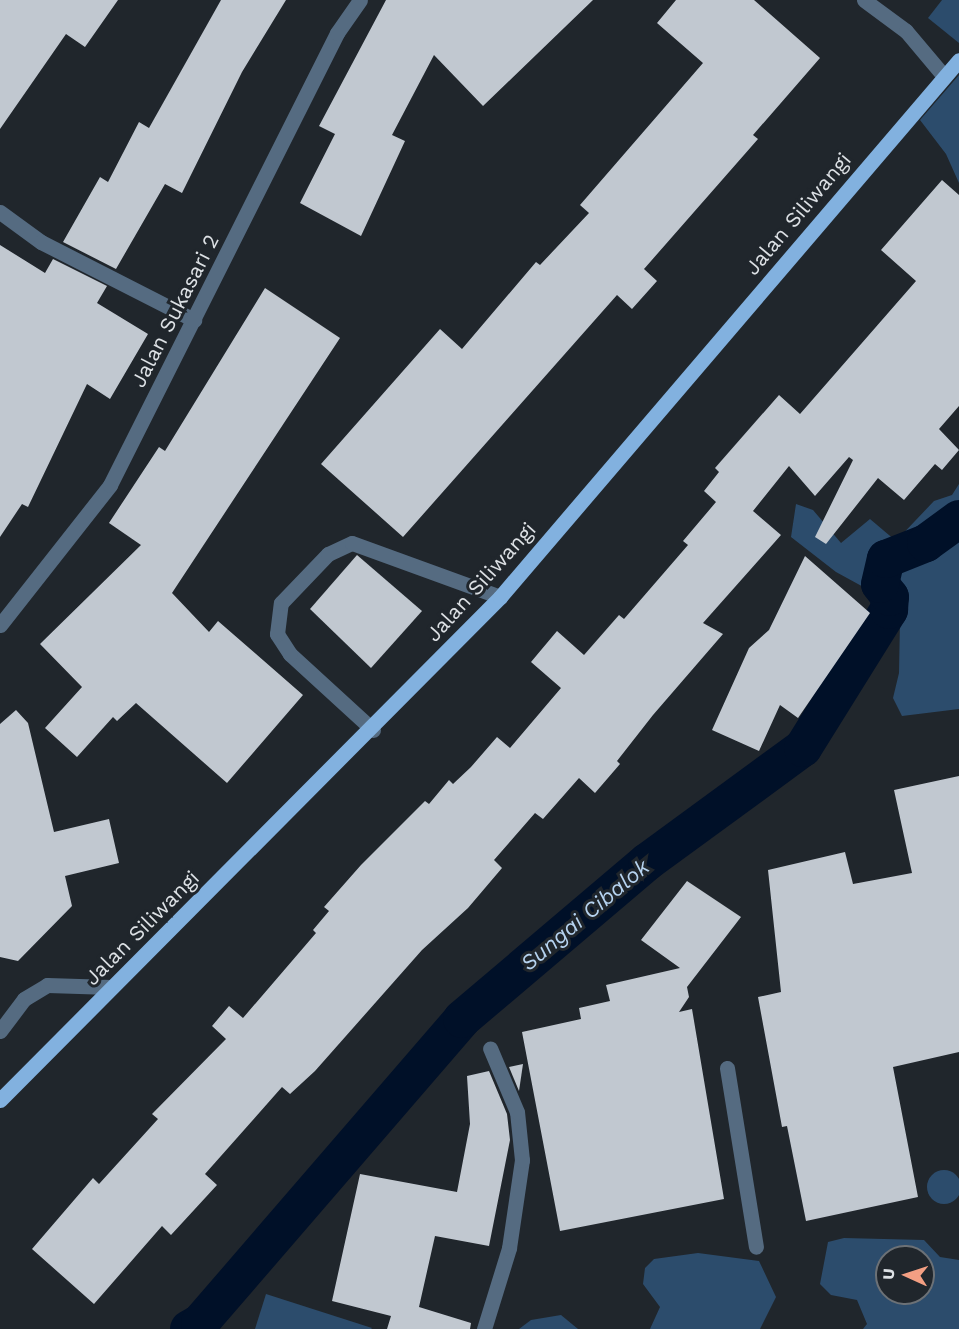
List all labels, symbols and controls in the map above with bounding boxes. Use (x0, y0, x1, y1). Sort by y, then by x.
street label: Jalan Siliwangi (740, 148, 856, 280)
street label: Jalan Sukasari 2 (126, 230, 224, 392)
street label: Jalan Siliwangi (421, 517, 541, 647)
water label: Sungai Cibalok (515, 854, 655, 976)
street label: Jalan Siliwangi (79, 865, 205, 991)
north arrow (875, 1245, 935, 1305)
text: U (879, 1268, 898, 1280)

